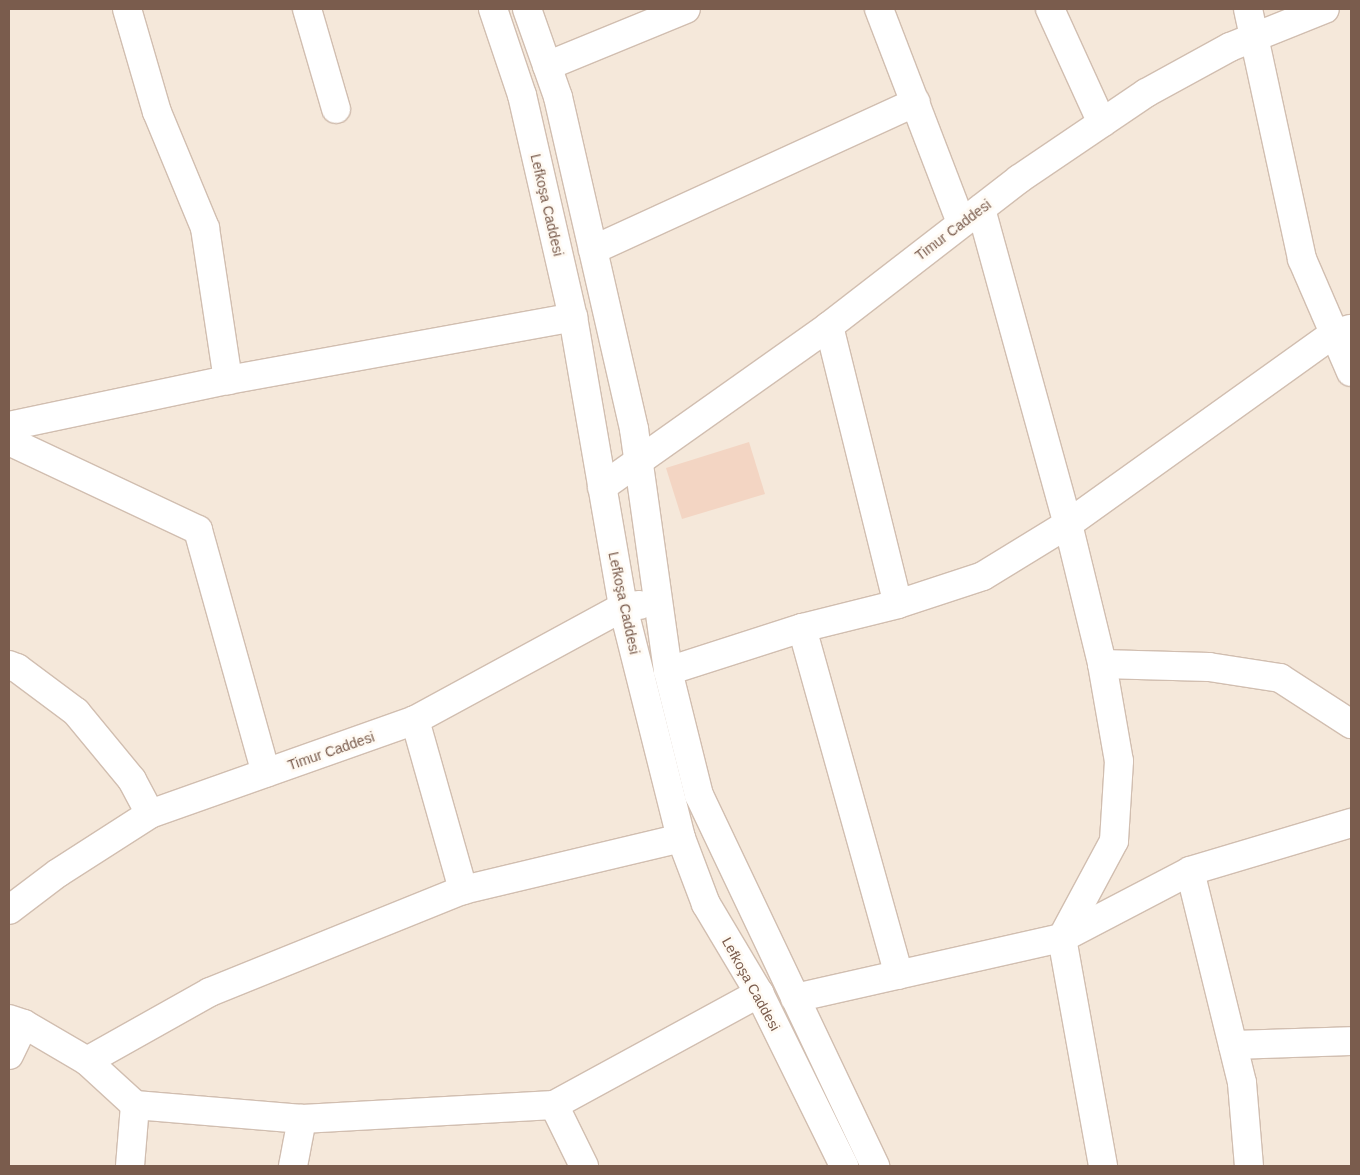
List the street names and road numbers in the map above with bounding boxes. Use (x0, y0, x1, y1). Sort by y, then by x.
street label: Lefkoşa Caddesi (527, 152, 567, 258)
street label: Timur Caddesi (912, 196, 994, 264)
street label: Lefkoşa Caddesi (605, 550, 643, 656)
street label: Timur Caddesi (285, 728, 377, 774)
street label: Lefkoşa Caddesi (718, 934, 784, 1034)

